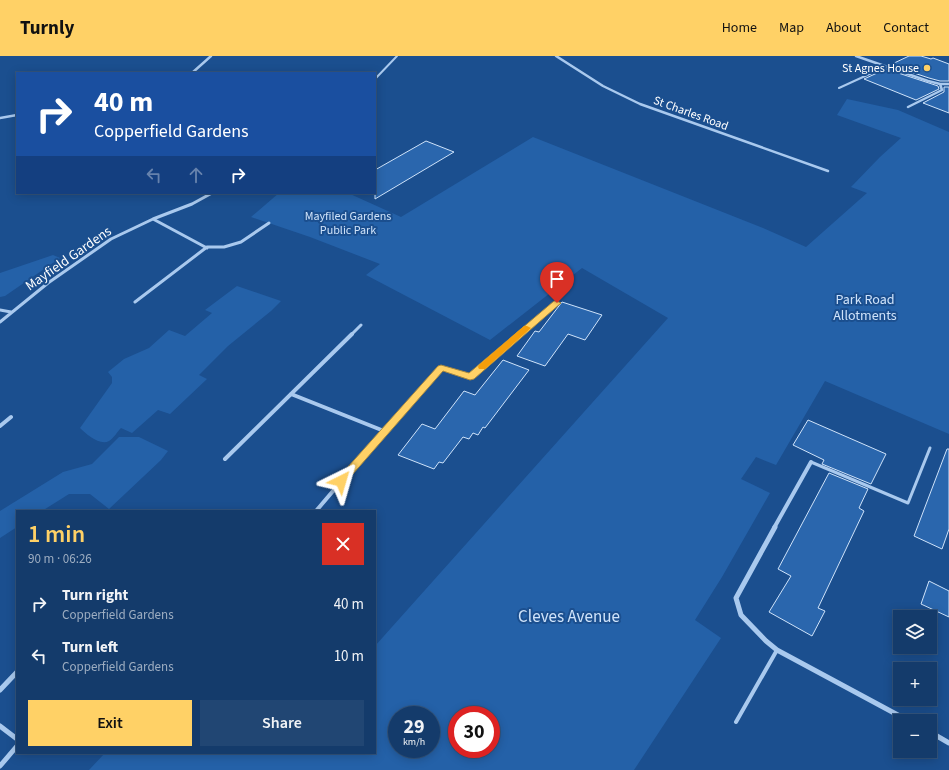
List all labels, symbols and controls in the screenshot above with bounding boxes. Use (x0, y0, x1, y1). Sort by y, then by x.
text: Turnly (20, 15, 74, 42)
text: Home (722, 18, 757, 38)
text: Map (779, 18, 804, 38)
text: About (826, 18, 861, 38)
text: Contact (883, 18, 929, 38)
place label: St Agnes House (842, 60, 919, 77)
marker: St Agnes House (922, 63, 932, 73)
text: 40 m (94, 82, 153, 122)
icon: right (28, 88, 80, 140)
street label: St Charles Road (651, 92, 731, 135)
text: Copperfield Gardens (94, 119, 249, 144)
icon: left (143, 164, 165, 186)
icon: ahead (185, 164, 207, 186)
icon: right (227, 164, 249, 186)
park label: Mayfiled Gardens Public Park (305, 208, 391, 239)
street label: Mayfield Gardens (21, 222, 116, 296)
pin (540, 262, 574, 303)
icon: arrive (546, 268, 568, 290)
park label: Park Road Allotments (833, 290, 897, 326)
position arrow (320, 460, 362, 502)
text: 1 min (28, 517, 85, 552)
button: close (322, 523, 364, 565)
text: 90 m · 06:26 (28, 550, 92, 568)
text: Turn right (62, 585, 128, 606)
icon: right (28, 593, 50, 615)
text: 40 m (334, 594, 364, 615)
park label: Cleves Avenue (518, 605, 620, 629)
text: Copperfield Gardens (62, 606, 174, 624)
map controls (893, 610, 937, 758)
button: layers (893, 610, 937, 654)
text: Turn left (62, 637, 118, 658)
icon: left (28, 645, 50, 667)
text: 10 m (334, 646, 364, 667)
text: Copperfield Gardens (62, 658, 174, 676)
button: + (893, 662, 937, 706)
button: Exit (28, 700, 192, 746)
button: Share (200, 700, 364, 746)
speed limit sign: 30 (448, 706, 500, 758)
text: 29 (403, 713, 425, 741)
button: − (893, 714, 937, 758)
text: km/h (403, 735, 425, 749)

